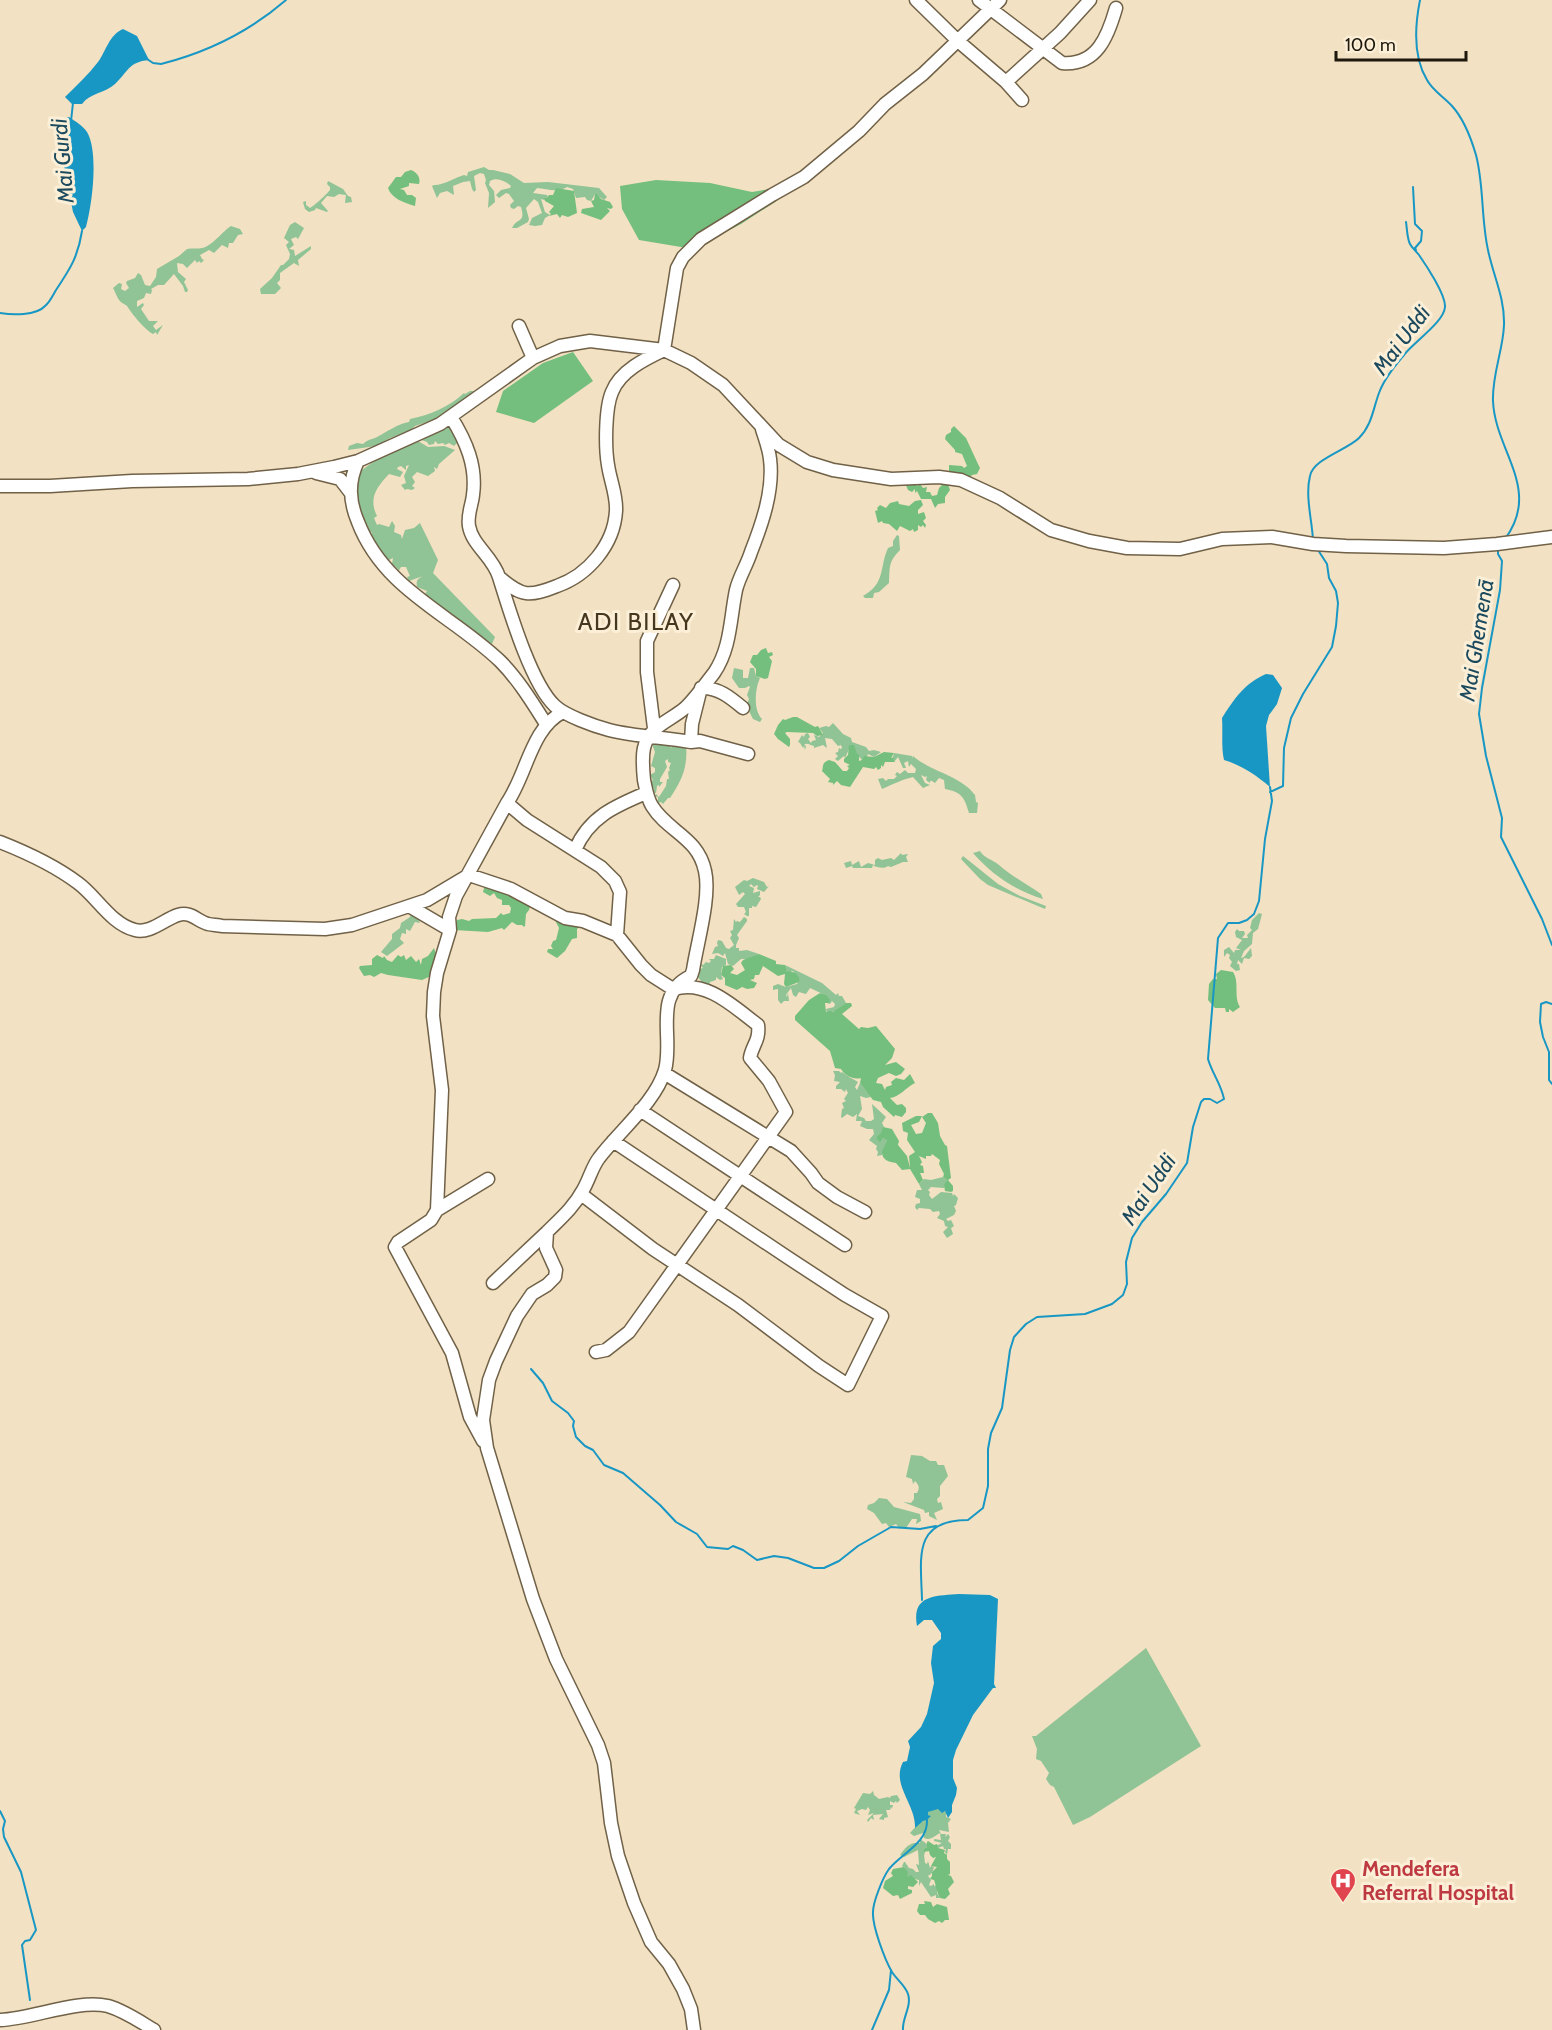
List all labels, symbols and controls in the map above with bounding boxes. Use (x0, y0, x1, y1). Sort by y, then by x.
scale bar (1336, 24, 1466, 62)
text: 100 m (1345, 34, 1396, 56)
water label: Mai Gurdi (45, 117, 80, 205)
water label: Mai Uddi (1366, 300, 1436, 381)
water label: Mai Ghemenā (1453, 577, 1499, 704)
district label: ADI BILAY (578, 607, 694, 636)
water label: Mai Uddi (1114, 1149, 1182, 1231)
place label: Mendefera Referral Hospital (1362, 1856, 1514, 1905)
hospital icon: Mendefera Referral Hospital (1328, 1866, 1358, 1904)

